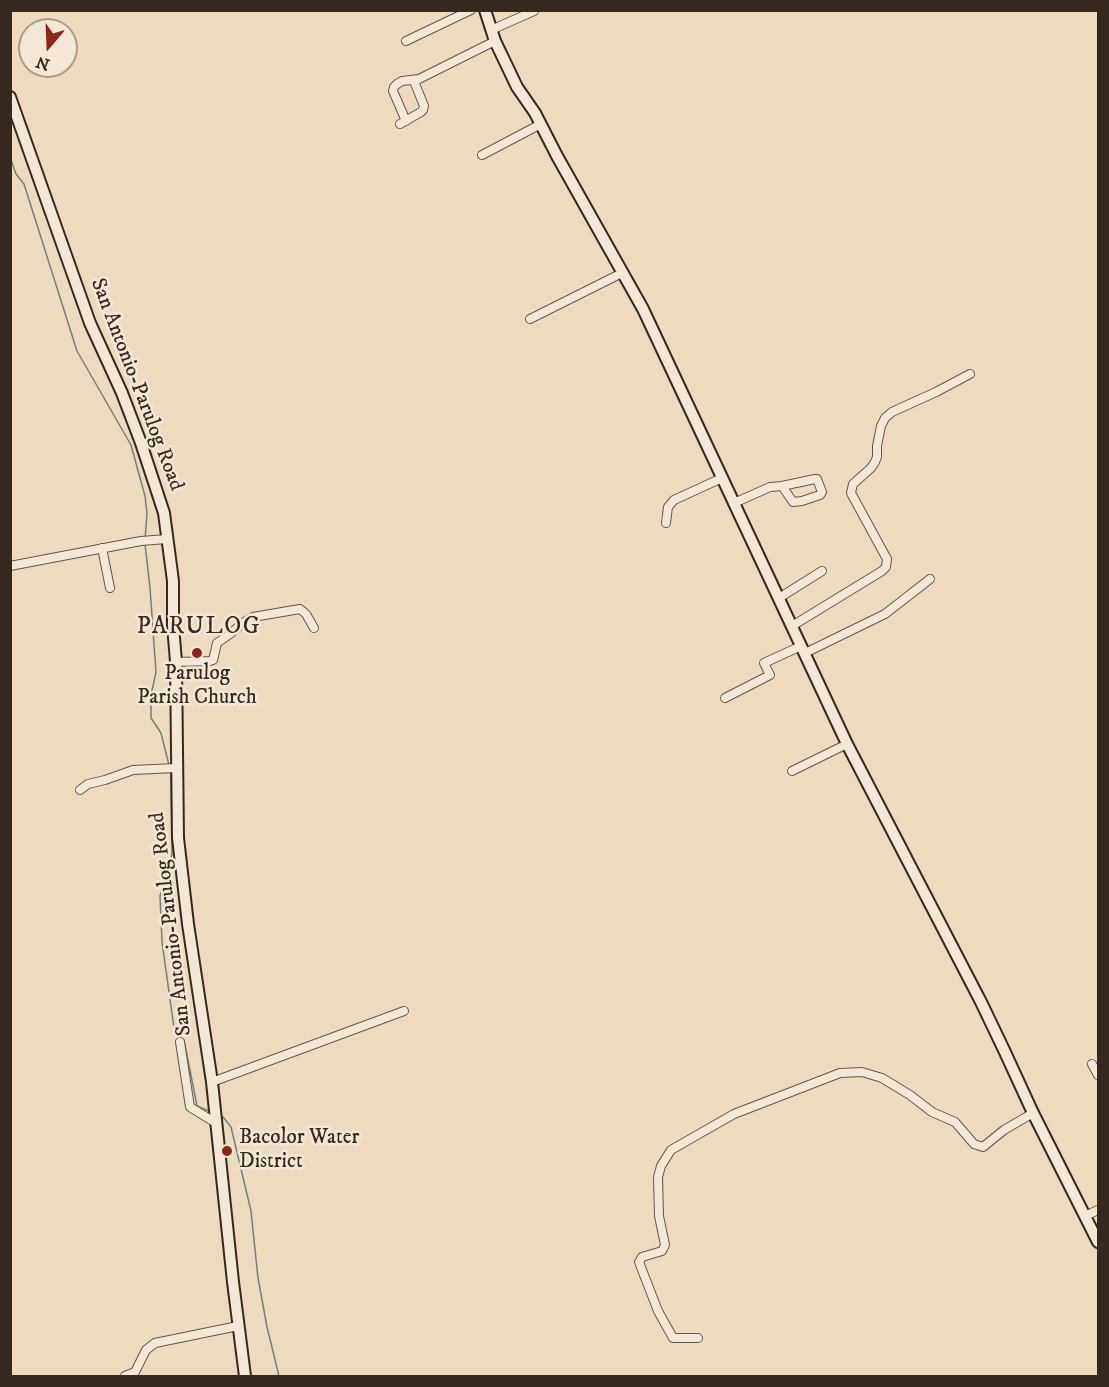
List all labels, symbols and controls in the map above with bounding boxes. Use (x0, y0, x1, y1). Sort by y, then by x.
north arrow (18, 18, 78, 78)
text: N (33, 52, 52, 75)
street label: San Antonio-Parulog Road (84, 275, 188, 495)
district label: PARULOG (137, 614, 261, 642)
marker: Parulog Parish Church (190, 646, 204, 660)
place label: Parulog Parish Church (137, 662, 257, 712)
street label: San Antonio-Parulog Road (146, 811, 198, 1037)
place label: Bacolor Water District (239, 1126, 359, 1176)
marker: Bacolor Water District (220, 1144, 234, 1158)

